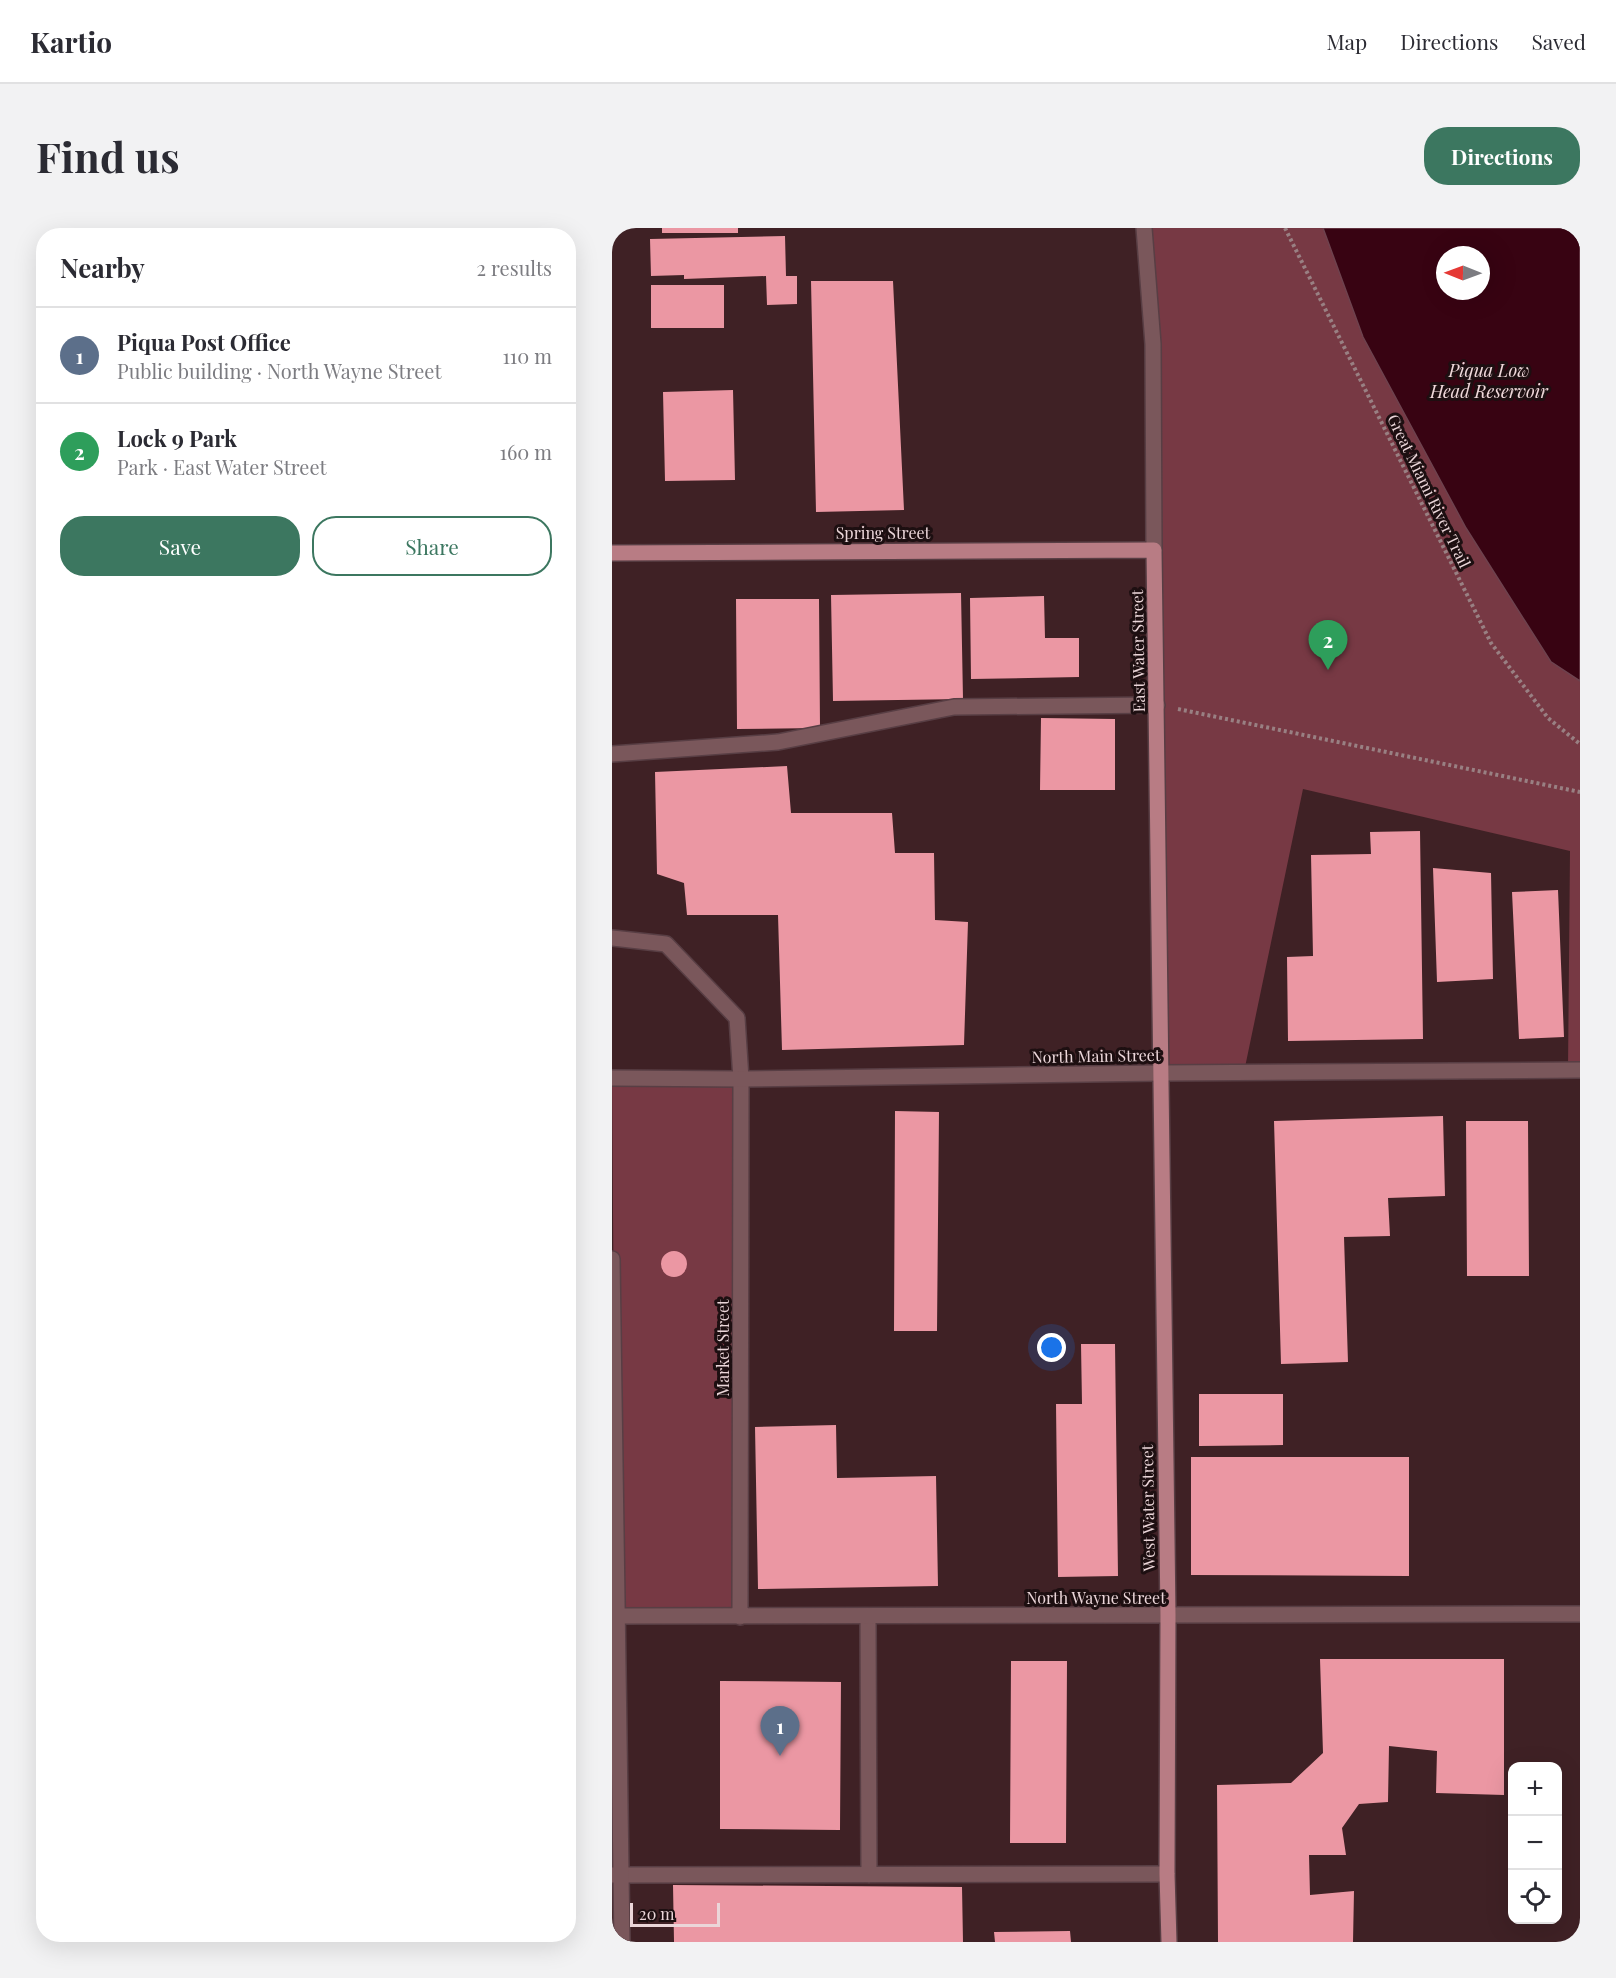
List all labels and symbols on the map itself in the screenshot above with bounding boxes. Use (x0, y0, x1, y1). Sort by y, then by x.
north arrow (1436, 246, 1490, 300)
water label: Piqua Low Head Reservoir (1429, 358, 1549, 403)
street label: Great Miami River Trail (1383, 410, 1476, 571)
street label: Spring Street (836, 522, 931, 543)
street label: East Water Street (1126, 589, 1149, 713)
pin: 2 (1308, 620, 1348, 670)
street label: North Main Street (1031, 1044, 1161, 1067)
street label: Market Street (712, 1299, 733, 1397)
your location (1037, 1333, 1066, 1362)
street label: West Water Street (1136, 1444, 1159, 1572)
street label: North Wayne Street (1026, 1587, 1166, 1608)
pin: 1 (760, 1706, 800, 1756)
scale bar (630, 1900, 720, 1928)

